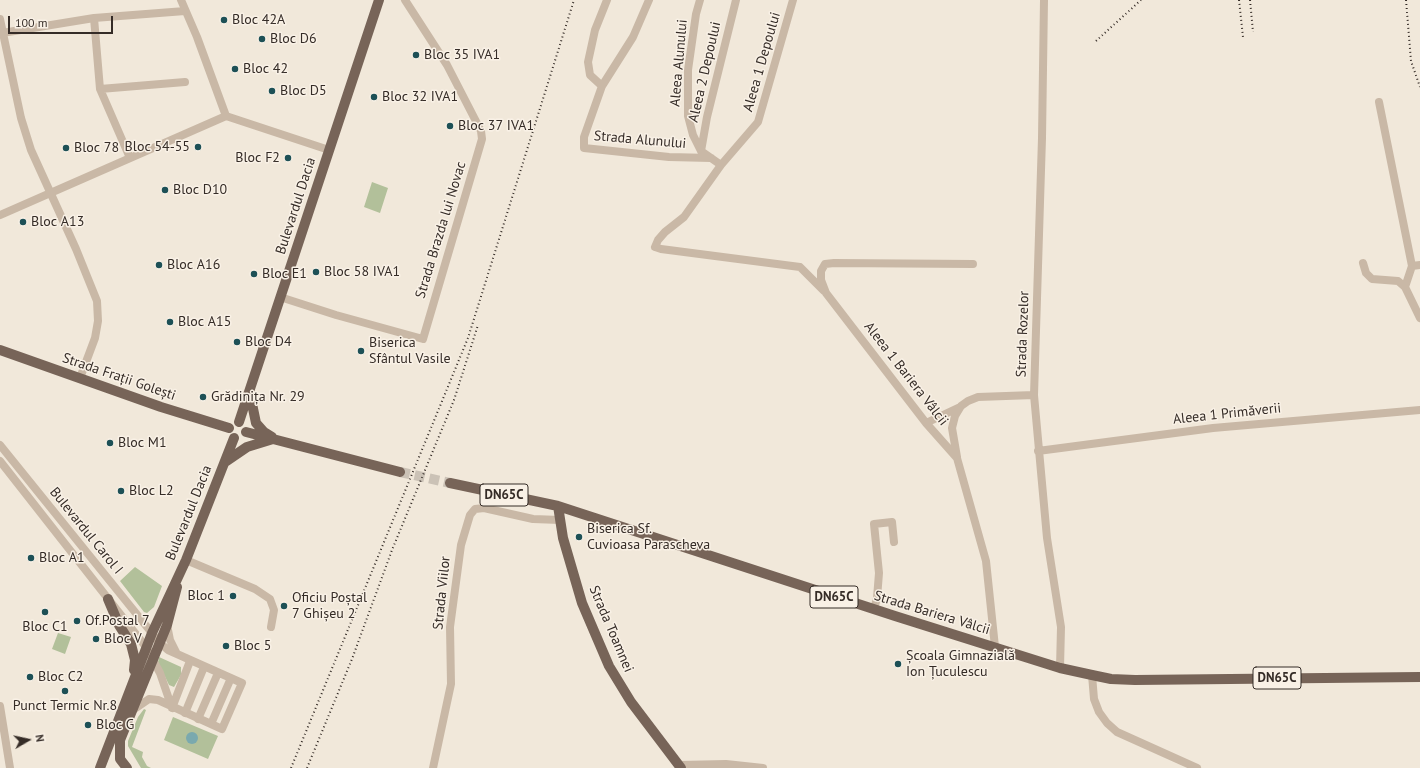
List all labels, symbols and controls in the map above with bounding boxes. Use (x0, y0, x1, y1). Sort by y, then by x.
scale bar (10, 8, 115, 34)
street label: Aleea 1 Depoului (740, 10, 784, 114)
place label: Bloc 42A (232, 12, 285, 28)
text: 100 m (15, 15, 48, 30)
marker: Bloc 42A (219, 15, 229, 25)
street label: Aleea Alunului (667, 19, 691, 107)
street label: Aleea 2 Depoului (685, 20, 725, 124)
place label: Bloc D6 (270, 31, 317, 47)
marker: Bloc D6 (257, 34, 267, 44)
place label: Bloc 35 IVA1 (424, 47, 500, 63)
marker: Bloc 35 IVA1 (411, 50, 421, 60)
place label: Bloc 42 (243, 61, 288, 77)
marker: Bloc 42 (230, 64, 240, 74)
place label: Bloc D5 (280, 83, 327, 99)
marker: Bloc D5 (267, 86, 277, 96)
place label: Bloc 32 IVA1 (382, 89, 458, 105)
marker: Bloc 32 IVA1 (369, 92, 379, 102)
place label: Bloc 37 IVA1 (458, 118, 534, 134)
marker: Bloc 37 IVA1 (445, 121, 455, 131)
street label: Strada Alunului (593, 128, 687, 152)
place label: Bloc 54-55 (125, 139, 190, 155)
place label: Bloc 78 (74, 140, 119, 156)
marker: Bloc 54-55 (193, 142, 203, 152)
marker: Bloc 78 (61, 143, 71, 153)
place label: Bloc F2 (235, 150, 280, 166)
marker: Bloc F2 (283, 153, 293, 163)
street label: Bulevardul Dacia (272, 155, 320, 257)
street label: Strada Brazda lui Novac (412, 159, 470, 301)
place label: Bloc D10 (173, 182, 227, 198)
marker: Bloc D10 (160, 185, 170, 195)
place label: Bloc A13 (31, 214, 84, 230)
marker: Bloc A13 (18, 217, 28, 227)
place label: Bloc A16 (167, 257, 220, 273)
marker: Bloc A16 (154, 260, 164, 270)
place label: Bloc 58 IVA1 (324, 264, 400, 280)
place label: Bloc E1 (262, 266, 307, 282)
marker: Bloc 58 IVA1 (311, 267, 321, 277)
marker: Bloc E1 (249, 269, 259, 279)
street label: Strada Rozelor (1013, 290, 1033, 378)
place label: Bloc A15 (178, 314, 231, 330)
marker: Bloc A15 (165, 317, 175, 327)
street label: Aleea 1 Bariera Vâlcii (860, 319, 952, 429)
place label: Bloc D4 (245, 334, 292, 350)
place label: Biserica Sfântul Vasile (369, 335, 451, 368)
marker: Bloc D4 (232, 337, 242, 347)
marker: Biserica Sfântul Vasile (356, 346, 366, 356)
street label: Strada Frații Golești (60, 350, 178, 404)
place label: Grădinița Nr. 29 (211, 389, 305, 405)
marker: Grădinița Nr. 29 (198, 392, 208, 402)
street label: Aleea 1 Primăverii (1172, 400, 1282, 428)
place label: Bloc M1 (118, 435, 167, 451)
marker: Bloc M1 (105, 438, 115, 448)
street label: Bulevardul Dacia (162, 463, 216, 563)
place label: Bloc L2 (129, 483, 174, 499)
street label: Bulevardul Carol I (46, 484, 126, 578)
road number: DN65C (480, 484, 528, 506)
marker: Bloc L2 (116, 486, 126, 496)
place label: Biserica Sf. Cuvioasa Parascheva (587, 521, 710, 554)
marker: Biserica Sf. Cuvioasa Parascheva (574, 532, 584, 542)
place label: Bloc A1 (39, 550, 85, 566)
marker: Bloc A1 (26, 553, 36, 563)
street label: Strada Viilor (430, 555, 454, 631)
street label: Strada Toamnei (585, 583, 637, 675)
road number: DN65C (810, 586, 858, 608)
street label: Strada Bariera Vâlcii (872, 587, 992, 639)
place label: Bloc 1 (188, 588, 225, 604)
place label: Oficiu Poștal 7 Ghișeu 2 (292, 590, 367, 622)
marker: Bloc 1 (228, 591, 238, 601)
marker: Oficiu Poștal 7 Ghișeu 2 (279, 601, 289, 611)
marker: Bloc C1 (40, 607, 50, 617)
place label: Of.Postal 7 (85, 613, 150, 629)
marker: Of.Postal 7 (72, 616, 82, 626)
place label: Bloc C1 (22, 619, 68, 635)
place label: Bloc V (104, 631, 142, 647)
marker: Bloc V (91, 634, 101, 644)
place label: Bloc 5 (234, 638, 271, 654)
marker: Bloc 5 (221, 641, 231, 651)
place label: Școala Gimnazială Ion Țuculescu (906, 648, 1015, 680)
marker: Școala Gimnazială Ion Țuculescu (893, 659, 903, 669)
road number: DN65C (1253, 667, 1301, 689)
place label: Bloc C2 (38, 669, 83, 685)
marker: Bloc C2 (25, 672, 35, 682)
marker: Punct Termic Nr.8 (60, 686, 70, 696)
place label: Punct Termic Nr.8 (13, 698, 117, 714)
place label: Bloc G (96, 717, 134, 733)
north arrow (8, 720, 48, 760)
marker: Bloc G (83, 720, 93, 730)
text: N (32, 733, 47, 743)

